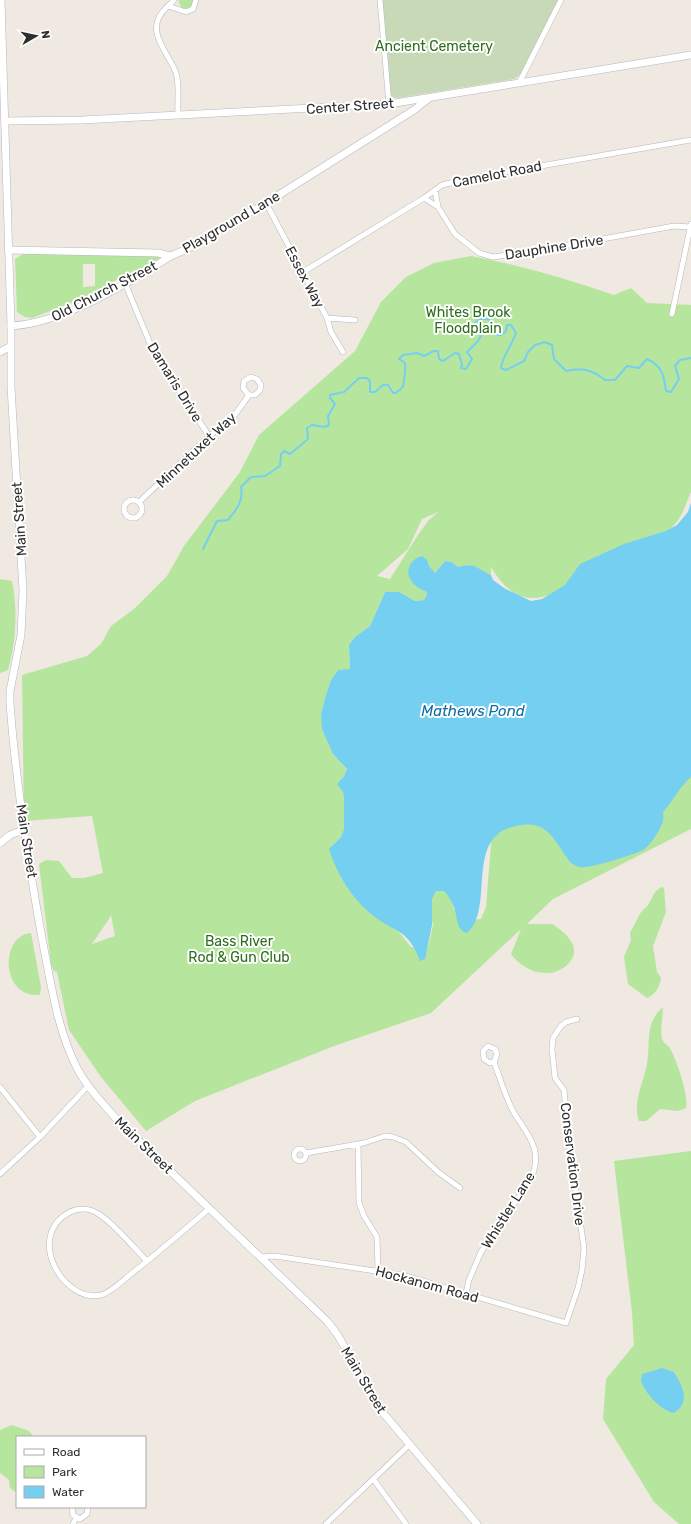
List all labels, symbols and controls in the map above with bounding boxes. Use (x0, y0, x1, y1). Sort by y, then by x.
north arrow (16, 16, 56, 56)
text: N (38, 30, 52, 40)
park label: Ancient Cemetery (375, 38, 493, 55)
street label: Center Street (306, 95, 395, 118)
street label: Camelot Road (451, 157, 543, 191)
street label: Playground Lane (180, 188, 283, 257)
street label: Dauphine Drive (504, 231, 605, 264)
street label: Essex Way (281, 243, 328, 311)
street label: Old Church Street (49, 257, 160, 325)
park label: Whites Brook Floodplain (426, 304, 511, 337)
street label: Damaris Drive (143, 339, 206, 425)
street label: Minnetuxet Way (153, 409, 240, 492)
street label: Main Street (8, 481, 31, 557)
water label: Mathews Pond (421, 702, 526, 720)
street label: Main Street (12, 803, 41, 880)
park label: Bass River Rod & Gun Club (188, 933, 290, 966)
street label: Conservation Drive (557, 1102, 589, 1227)
street label: Main Street (111, 1113, 177, 1178)
street label: Whistler Lane (478, 1169, 539, 1252)
street label: Hockanom Road (373, 1263, 480, 1306)
street label: Main Street (337, 1344, 390, 1417)
legend (16, 1436, 146, 1508)
text: Road (52, 1445, 80, 1459)
text: Park (52, 1465, 78, 1479)
text: Water (52, 1485, 84, 1499)

